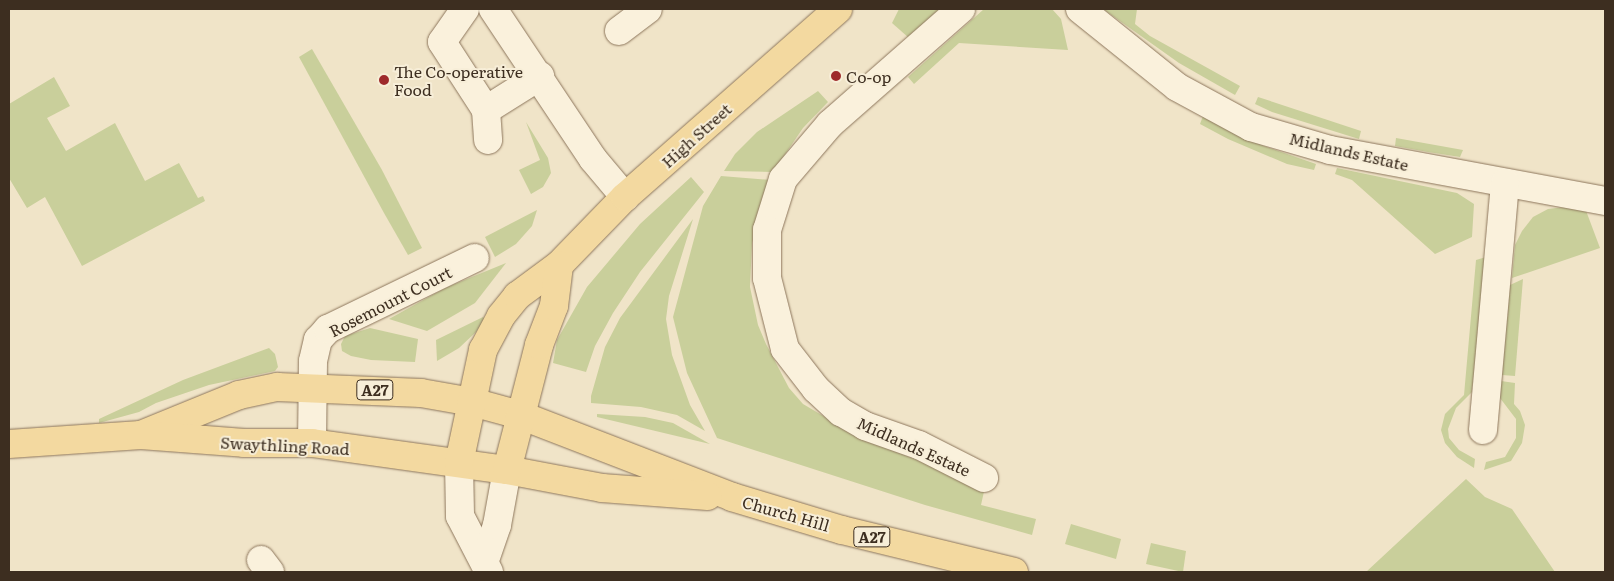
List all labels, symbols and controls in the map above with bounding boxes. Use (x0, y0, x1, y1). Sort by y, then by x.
place label: The Co-operative Food (394, 61, 523, 99)
place label: Co-op (846, 66, 891, 86)
marker: Co-op (830, 70, 842, 82)
marker: The Co-operative Food (378, 74, 390, 86)
street label: High Street (657, 99, 735, 171)
street label: Midlands Estate (1287, 128, 1411, 174)
street label: Rosemount Court (326, 262, 454, 340)
road number: A27 (356, 378, 394, 402)
street label: Midlands Estate (854, 412, 974, 480)
street label: Swaythling Road (220, 432, 350, 458)
street label: Church Hill (740, 491, 832, 535)
road number: A27 (853, 524, 891, 550)

